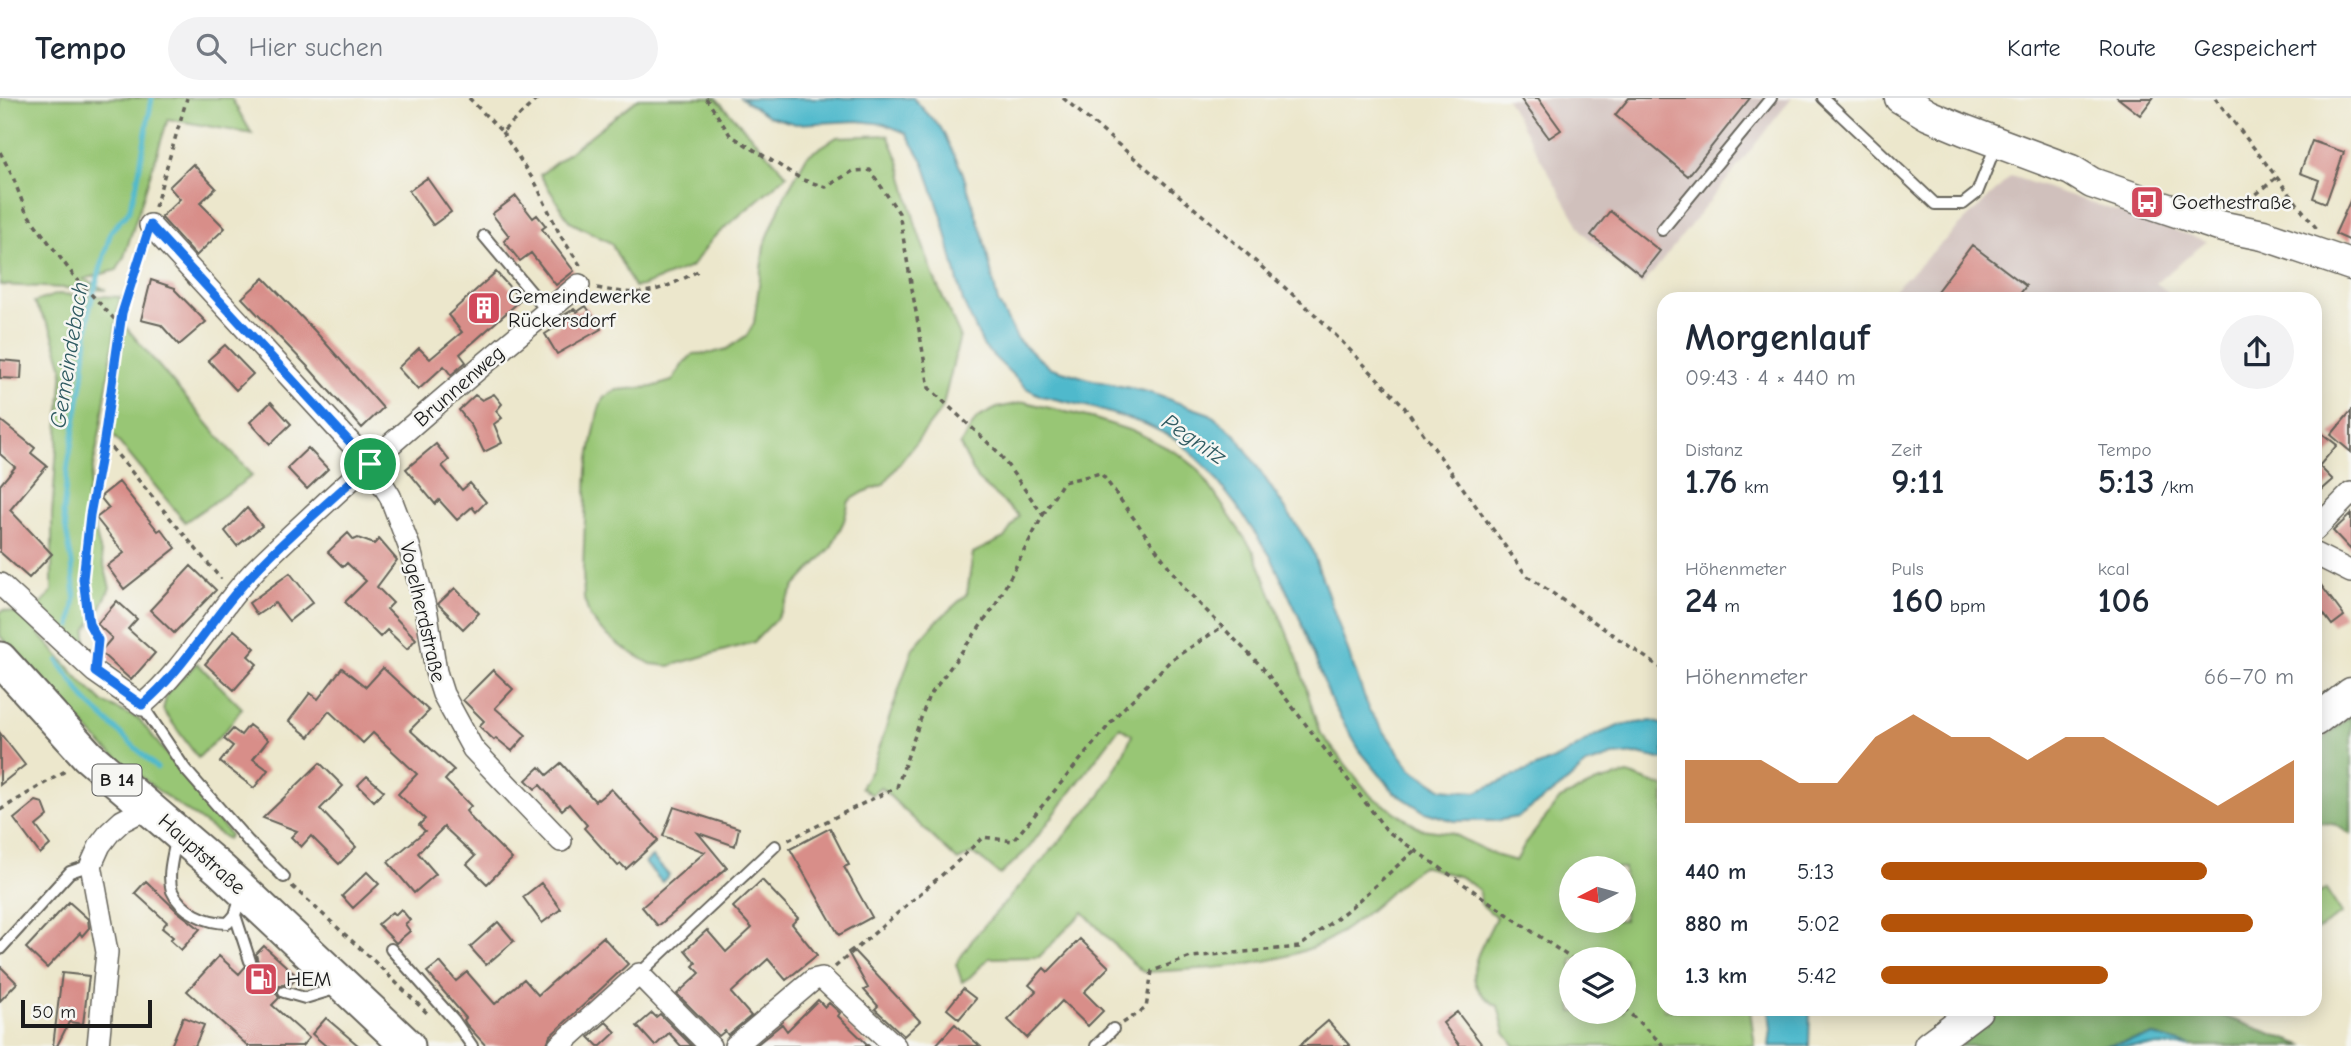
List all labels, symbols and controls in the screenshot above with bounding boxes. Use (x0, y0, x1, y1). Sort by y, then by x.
search box (168, 17, 658, 80)
text: Tempo (35, 29, 126, 67)
icon: search (192, 29, 230, 67)
text: Hier suchen (248, 33, 383, 63)
text: Karte (2007, 34, 2061, 62)
text: Route (2099, 34, 2156, 62)
text: Gespeichert (2194, 34, 2316, 62)
bus stop icon: Goethestraße (2128, 183, 2166, 221)
place label: Goethestraße (2172, 190, 2292, 214)
water label: Gemeindebach (44, 280, 94, 430)
place label: Gemeindewerke Rückersdorf (508, 284, 651, 332)
building icon: Gemeindewerke Rückersdorf (465, 289, 503, 327)
button: share (2220, 315, 2294, 389)
text: Morgenlauf (1685, 316, 1870, 360)
street label: Brunnenweg (409, 340, 509, 432)
text: 09:43 · 4 × 440 m (1685, 364, 1856, 391)
water label: Pegnitz (1157, 408, 1232, 471)
pin (340, 434, 400, 494)
text: Distanz (1685, 439, 1743, 461)
text: Zeit (1891, 439, 1922, 461)
text: Tempo (2098, 439, 2151, 461)
icon: arrive (351, 445, 389, 483)
text: 1.76 (1685, 461, 1738, 502)
text: 9:11 (1891, 461, 1944, 502)
text: 5:13 (2098, 461, 2155, 502)
text: km (1738, 476, 1769, 498)
text: /km (2155, 476, 2194, 498)
street label: Vogelherdstraße (395, 540, 451, 684)
text: Höhenmeter (1685, 558, 1786, 580)
text: Puls (1891, 558, 1924, 580)
text: kcal (2098, 558, 2130, 580)
text: 24 (1685, 580, 1718, 621)
text: 160 (1891, 580, 1943, 621)
text: 106 (2098, 580, 2150, 621)
text: m (1718, 595, 1740, 617)
text: bpm (1943, 595, 1986, 617)
text: Höhenmeter (1685, 663, 1807, 690)
text: 66–70 m (2204, 663, 2294, 690)
road number: B 14 (92, 764, 142, 796)
street label: Hauptstraße (154, 809, 250, 899)
north arrow (1559, 856, 1636, 933)
map controls (1559, 856, 1636, 1024)
text: 440 m (1685, 858, 1746, 885)
text: 5:13 (1797, 858, 1834, 885)
text: 880 m (1685, 910, 1748, 937)
text: 5:02 (1797, 910, 1840, 937)
button: layers (1559, 947, 1636, 1024)
fuel station icon: HEM (242, 960, 280, 998)
text: 1.3 km (1685, 962, 1747, 989)
text: 5:42 (1797, 962, 1837, 989)
place label: HEM (286, 967, 331, 991)
scale bar (21, 997, 152, 1029)
text: 50 m (32, 1001, 76, 1023)

